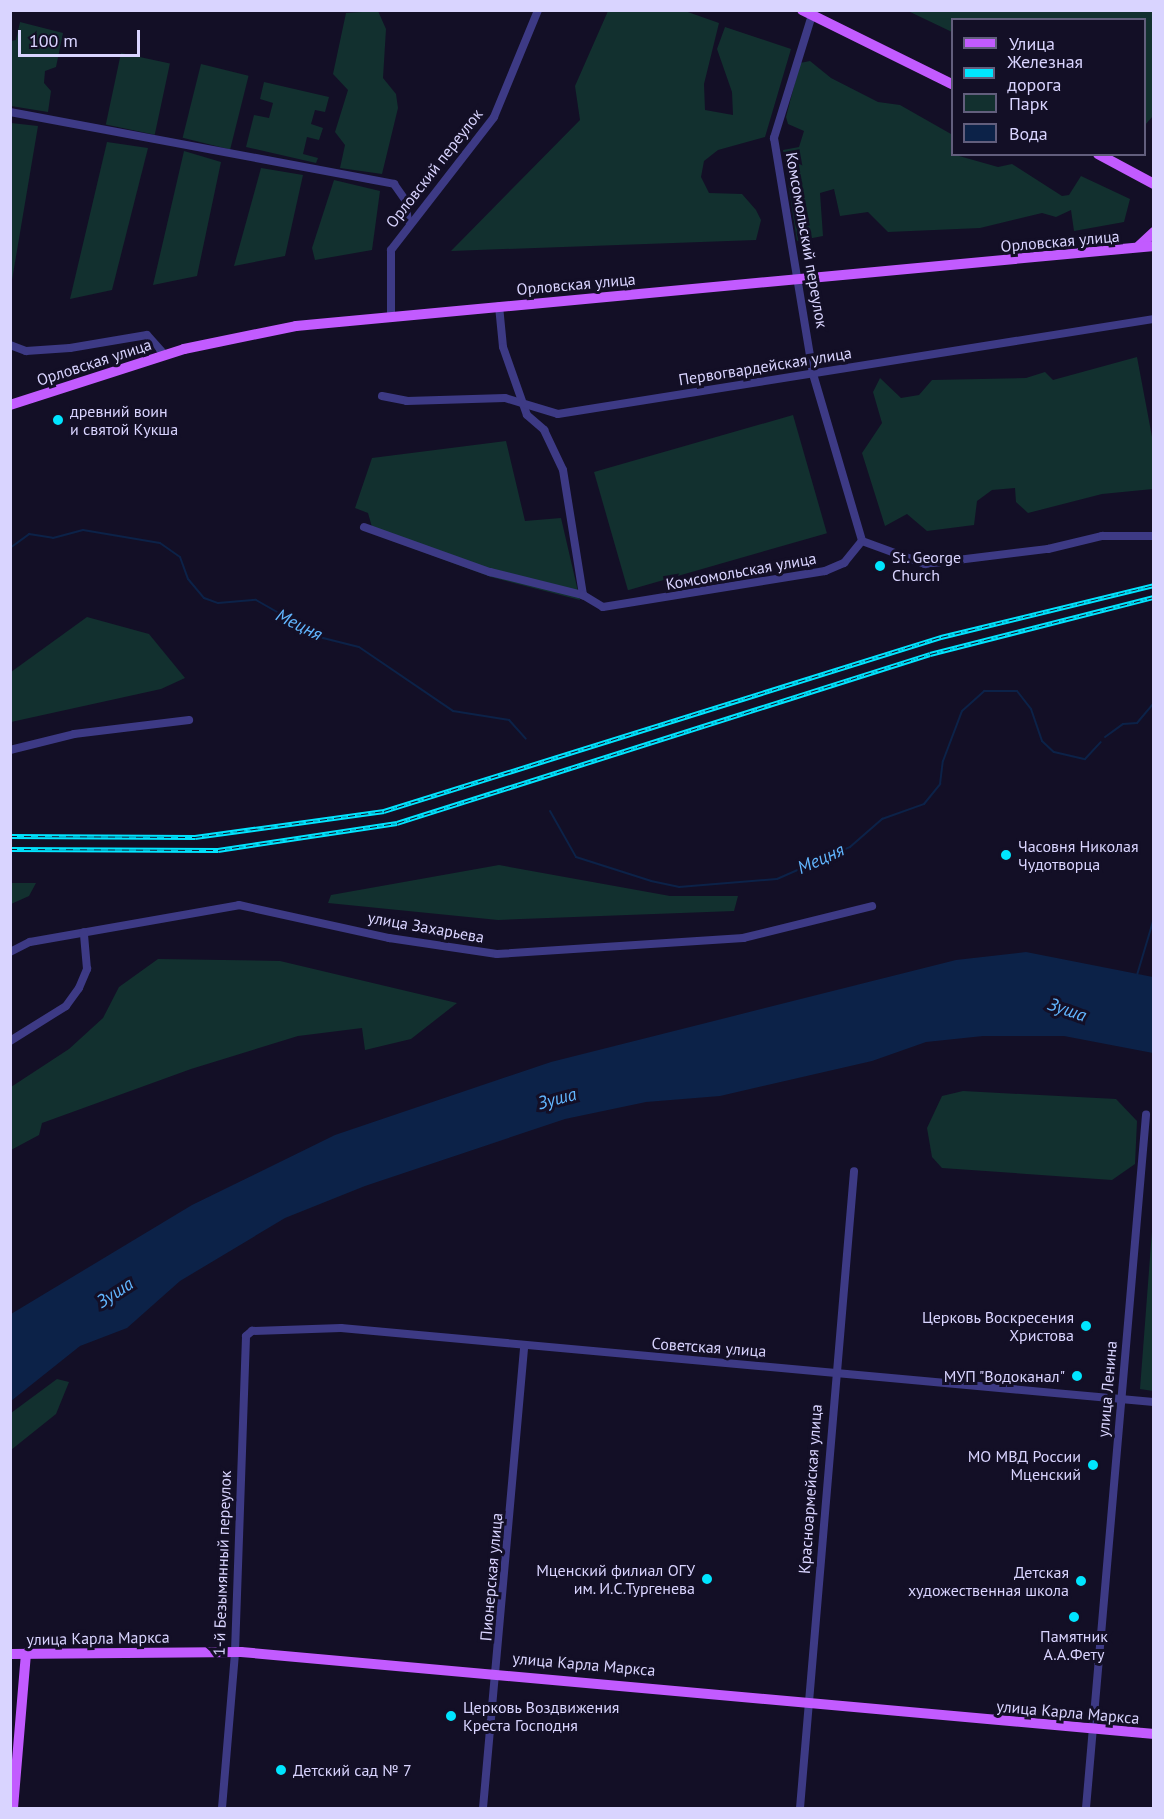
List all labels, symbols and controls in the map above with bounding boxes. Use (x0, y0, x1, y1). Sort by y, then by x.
scale bar (21, 18, 142, 56)
legend (951, 18, 1146, 156)
text: 100 m (29, 29, 78, 52)
text: Улица (1009, 32, 1055, 55)
text: Железная дорога (1007, 50, 1083, 96)
text: Парк (1009, 92, 1048, 115)
street label: Орловский переулок (382, 105, 486, 231)
text: Вода (1009, 122, 1048, 145)
street label: Комсомольский переулок (782, 150, 832, 330)
street label: Орловская улица (1000, 226, 1120, 256)
street label: Орловская улица (516, 269, 636, 299)
street label: Орловская улица (34, 334, 154, 390)
street label: Первогвардейская улица (677, 343, 853, 389)
place label: древний воин и святой Кукша (70, 401, 178, 439)
marker: древний воин и святой Кукша (51, 413, 65, 427)
place label: St. George Church (892, 547, 962, 585)
street label: Комсомольская улица (664, 548, 818, 594)
marker: St. George Church (873, 559, 887, 573)
water label: Мецня (272, 605, 326, 645)
place label: Часовня Николая Чудотворца (1018, 836, 1139, 874)
water label: Мецня (794, 839, 848, 879)
marker: Часовня Николая Чудотворца (999, 848, 1013, 862)
street label: улица Захарьева (366, 907, 486, 947)
water label: Зуша (1045, 993, 1089, 1027)
water label: Зуша (535, 1083, 579, 1115)
water label: Зуша (93, 1273, 137, 1313)
place label: Церковь Воскресения Христова (922, 1307, 1074, 1345)
marker: Церковь Воскресения Христова (1079, 1319, 1093, 1333)
street label: Советская улица (651, 1333, 767, 1361)
street label: улица Ленина (1093, 1340, 1121, 1438)
place label: МУП "Водоканал" (943, 1366, 1065, 1386)
marker: МУП "Водоканал" (1070, 1369, 1084, 1383)
street label: Красноармейская улица (794, 1404, 826, 1574)
place label: МО МВД России Мценский (968, 1446, 1081, 1484)
marker: МО МВД России Мценский (1086, 1458, 1100, 1472)
street label: 1-й Безымянный переулок (209, 1470, 235, 1656)
street label: Пионерская улица (476, 1512, 506, 1642)
place label: Мценский филиал ОГУ им. И.С.Тургенева (536, 1560, 695, 1598)
place label: Детская художественная школа (908, 1562, 1069, 1600)
marker: Мценский филиал ОГУ им. И.С.Тургенева (700, 1572, 714, 1586)
marker: Детская художественная школа (1074, 1574, 1088, 1588)
marker: Памятник А.А.Фету (1067, 1610, 1081, 1624)
place label: Памятник А.А.Фету (1040, 1626, 1108, 1664)
street label: улица Карла Маркса (26, 1627, 170, 1649)
street label: улица Карла Маркса (512, 1648, 656, 1680)
street label: улица Карла Маркса (996, 1696, 1140, 1728)
place label: Церковь Воздвижения Креста Господня (463, 1697, 620, 1735)
marker: Церковь Воздвижения Креста Господня (444, 1709, 458, 1723)
place label: Детский сад № 7 (293, 1760, 412, 1780)
marker: Детский сад № 7 (274, 1763, 288, 1777)

